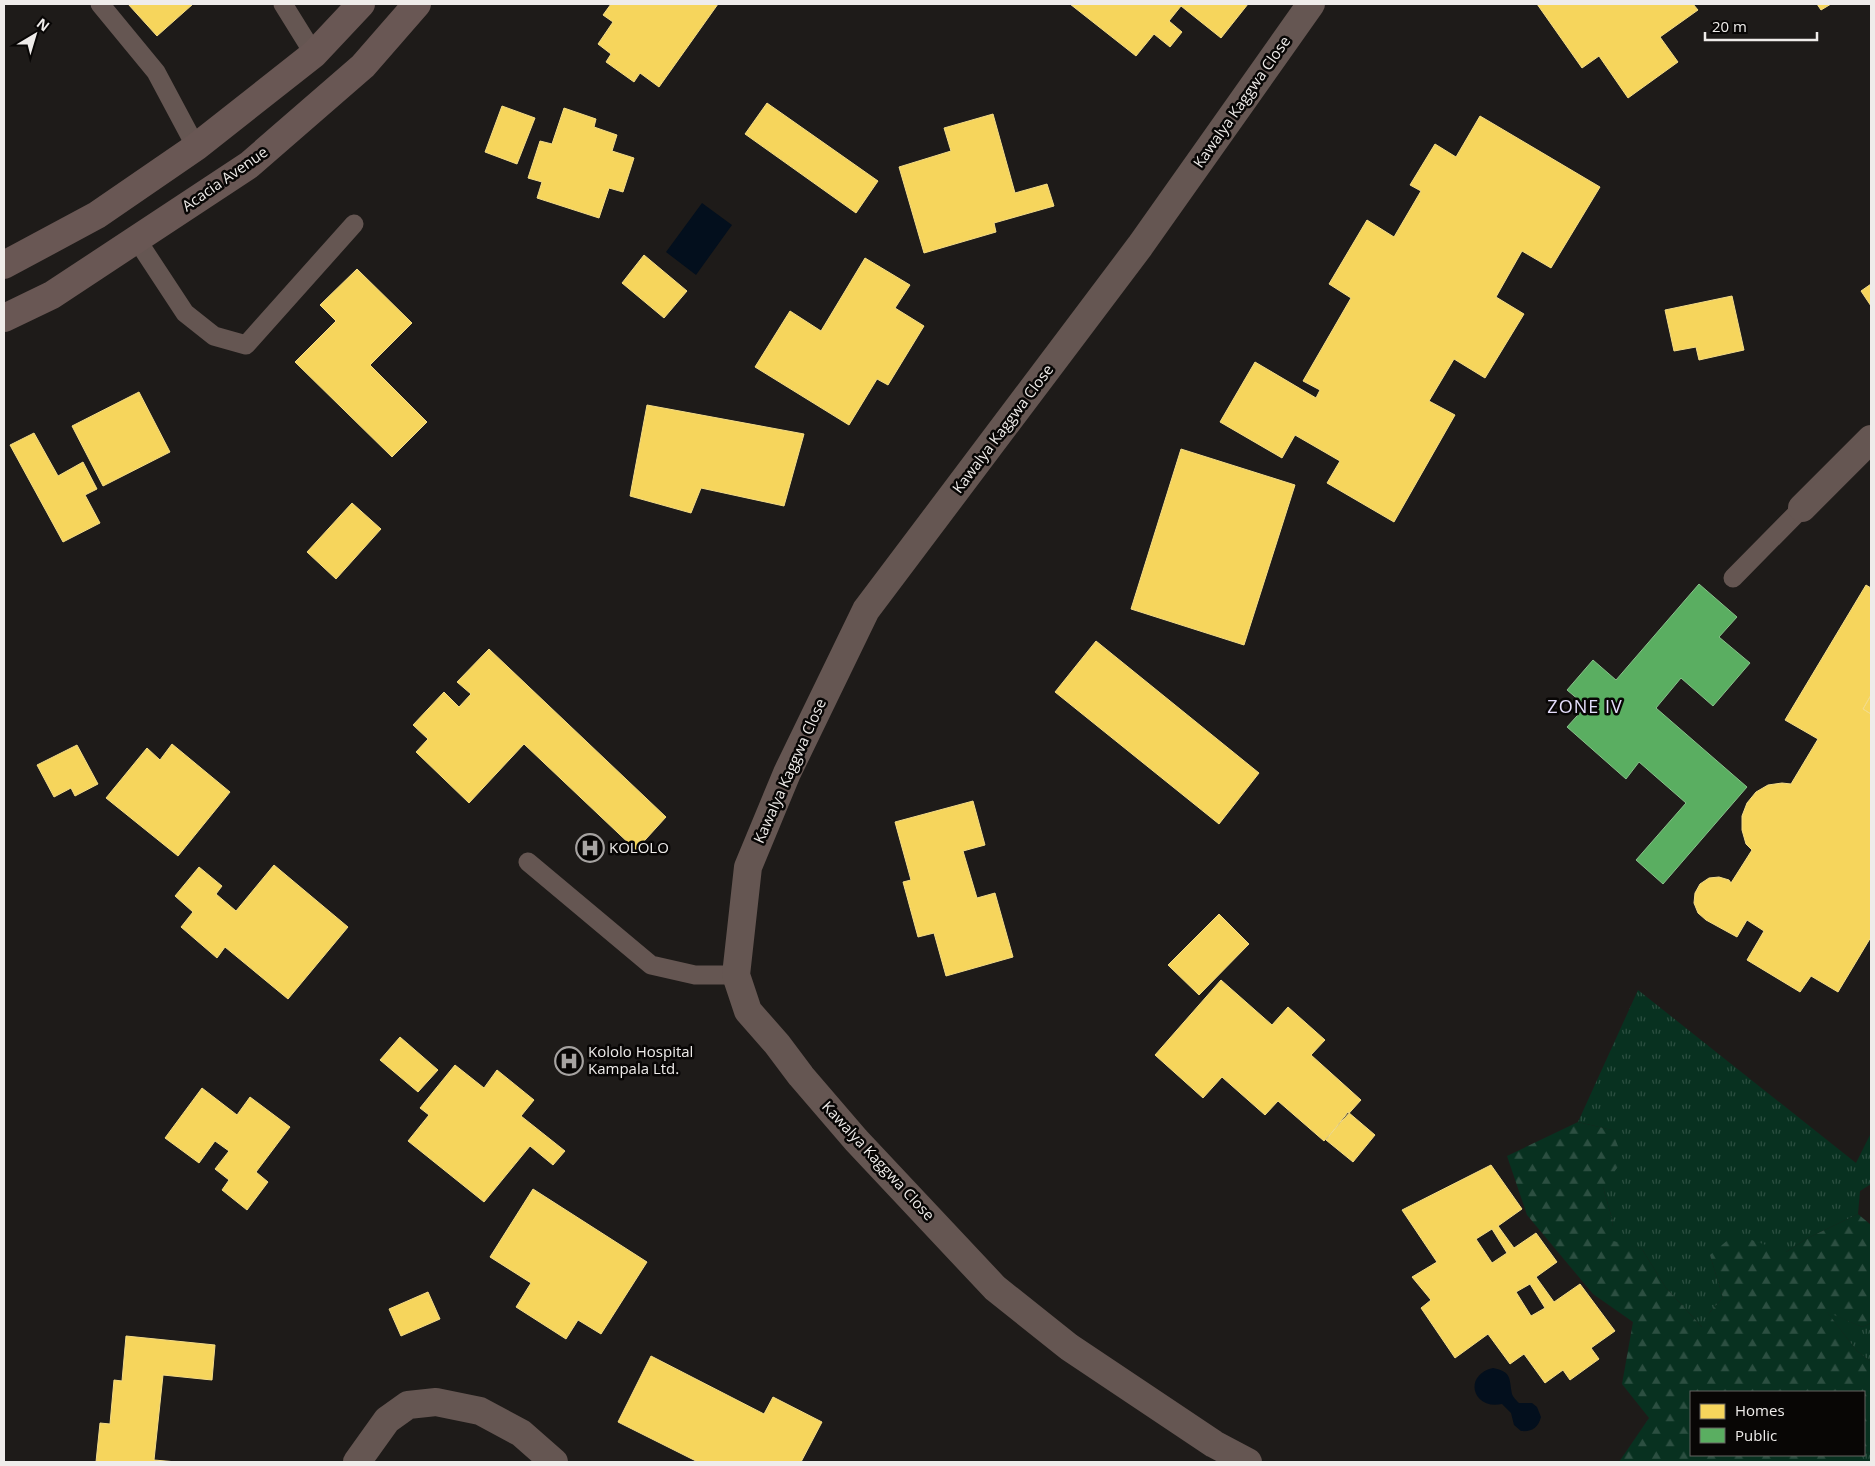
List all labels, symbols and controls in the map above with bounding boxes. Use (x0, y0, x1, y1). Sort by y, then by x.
north arrow (10, 10, 60, 60)
scale bar (1705, 10, 1818, 42)
text: N (33, 13, 54, 35)
text: 20 m (1712, 16, 1747, 36)
street label: Kawalya Kaggwa Close (1188, 32, 1294, 171)
street label: Acacia Avenue (178, 141, 271, 215)
street label: Kawalya Kaggwa Close (947, 360, 1057, 497)
district label: ZONE IV (1547, 694, 1623, 718)
street label: Kawalya Kaggwa Close (748, 695, 830, 846)
hospital icon: KOLOLO (575, 833, 605, 863)
place label: KOLOLO (609, 837, 669, 857)
place label: Kololo Hospital Kampala Ltd. (588, 1041, 693, 1078)
hospital icon: Kololo Hospital Kampala Ltd. (554, 1046, 584, 1076)
street label: Kawalya Kaggwa Close (818, 1096, 939, 1224)
legend (1690, 1391, 1865, 1456)
text: Homes (1735, 1400, 1785, 1420)
text: Public (1735, 1425, 1777, 1445)

